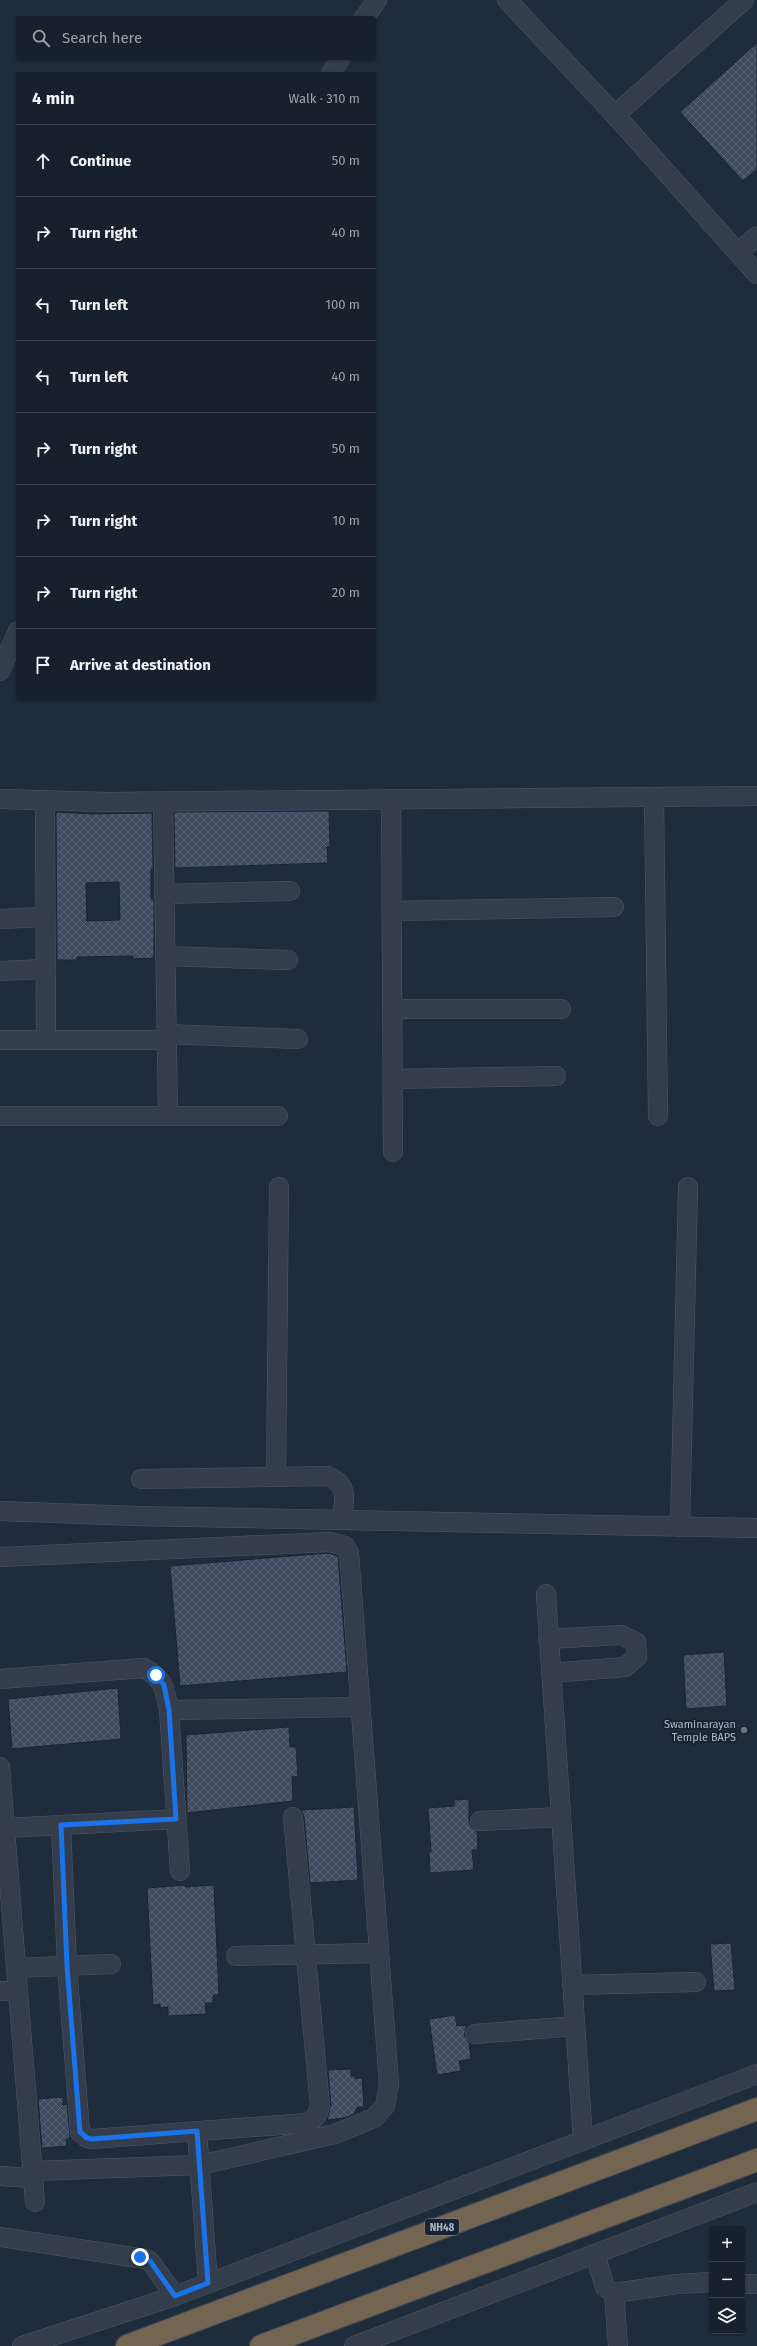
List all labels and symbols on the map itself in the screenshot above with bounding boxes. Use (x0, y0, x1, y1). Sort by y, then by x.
route start (147, 1666, 165, 1684)
place label: Swaminarayan Temple BAPS (664, 1718, 736, 1744)
marker: Swaminarayan Temple BAPS (739, 1725, 749, 1735)
road number: NH48 (425, 2219, 459, 2235)
route end (131, 2248, 149, 2266)

